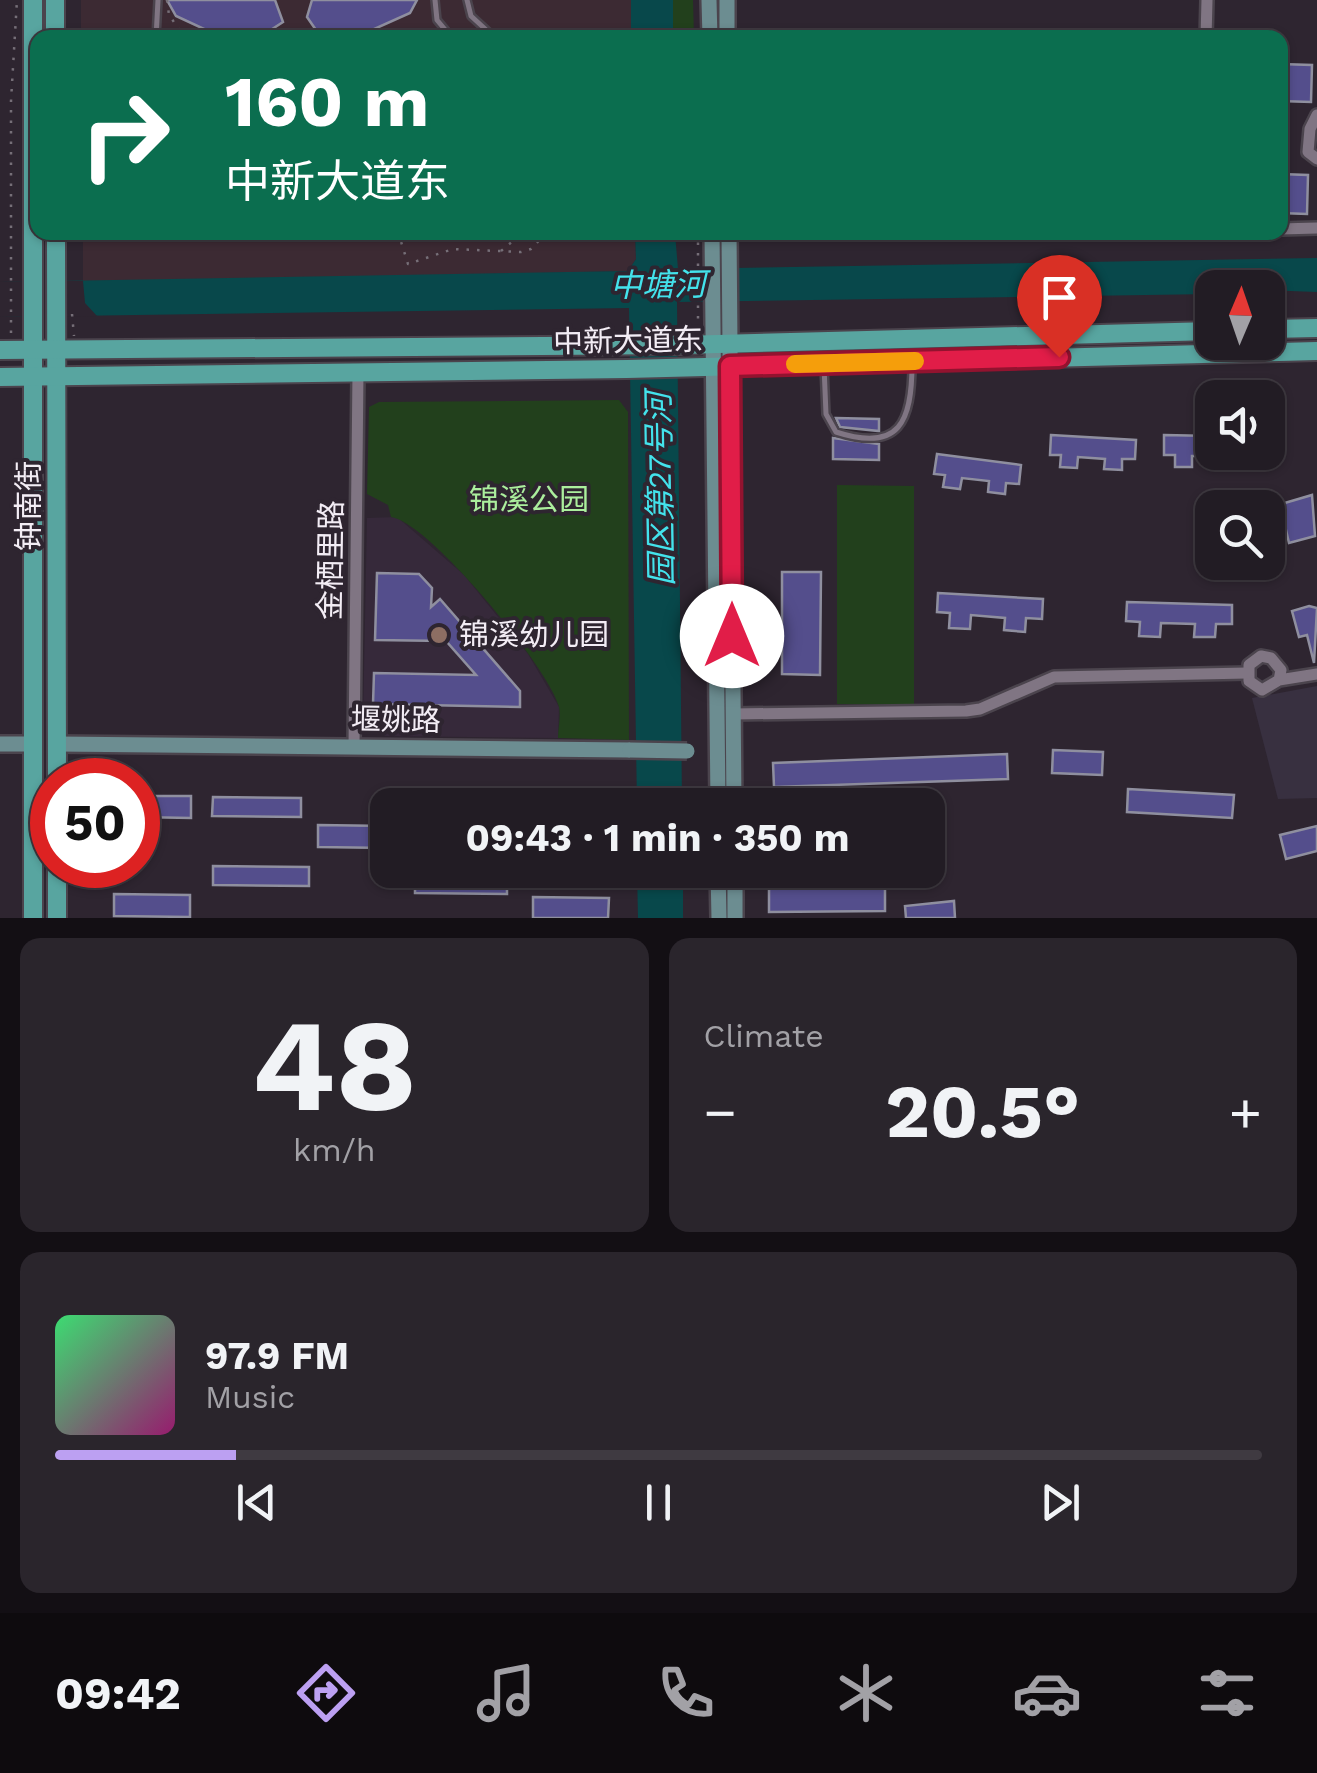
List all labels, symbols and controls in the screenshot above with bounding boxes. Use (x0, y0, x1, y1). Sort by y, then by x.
text: 160 m (225, 61, 429, 143)
icon: right (60, 70, 190, 200)
text: 中新大道东 (225, 155, 450, 208)
pin (1017, 255, 1102, 358)
water label: 中塘河 (610, 265, 712, 305)
icon: arrive (1032, 270, 1087, 325)
north arrow (1195, 270, 1285, 360)
map controls (1195, 270, 1285, 580)
street label: 中新大道东 (553, 322, 703, 359)
button: sound (1195, 380, 1285, 470)
water label: 园区第27号河 (639, 386, 681, 586)
street label: 钟南街 (11, 461, 46, 551)
park label: 锦溪公园 (469, 482, 589, 517)
button: search (1195, 490, 1285, 580)
street label: 金栖里路 (312, 500, 349, 620)
position arrow (680, 584, 784, 688)
place label: 锦溪幼儿园 (459, 617, 609, 652)
marker: 锦溪幼儿园 (428, 624, 450, 646)
street label: 堰姚路 (351, 701, 441, 738)
speed limit sign: 50 (30, 758, 160, 888)
text: 09:43 · 1 min · 350 m (466, 816, 849, 860)
text: 48 (252, 989, 417, 1142)
text: Climate (704, 1017, 824, 1055)
text: 20.5° (885, 1067, 1080, 1155)
text: − (704, 1080, 737, 1144)
text: + (1229, 1080, 1262, 1144)
text: km/h (293, 1131, 375, 1169)
text: 97.9 FM (205, 1334, 349, 1378)
text: Music (205, 1378, 295, 1416)
icon: previous (229, 1475, 284, 1530)
icon: pause (631, 1475, 686, 1530)
icon: next (1033, 1475, 1088, 1530)
icon: directions (291, 1658, 361, 1728)
icon: music (471, 1658, 541, 1728)
icon: phone (651, 1658, 721, 1728)
icon: climate (831, 1658, 901, 1728)
icon: car (1012, 1658, 1082, 1728)
icon: filters (1192, 1658, 1262, 1728)
text: 09:42 (55, 1667, 181, 1720)

